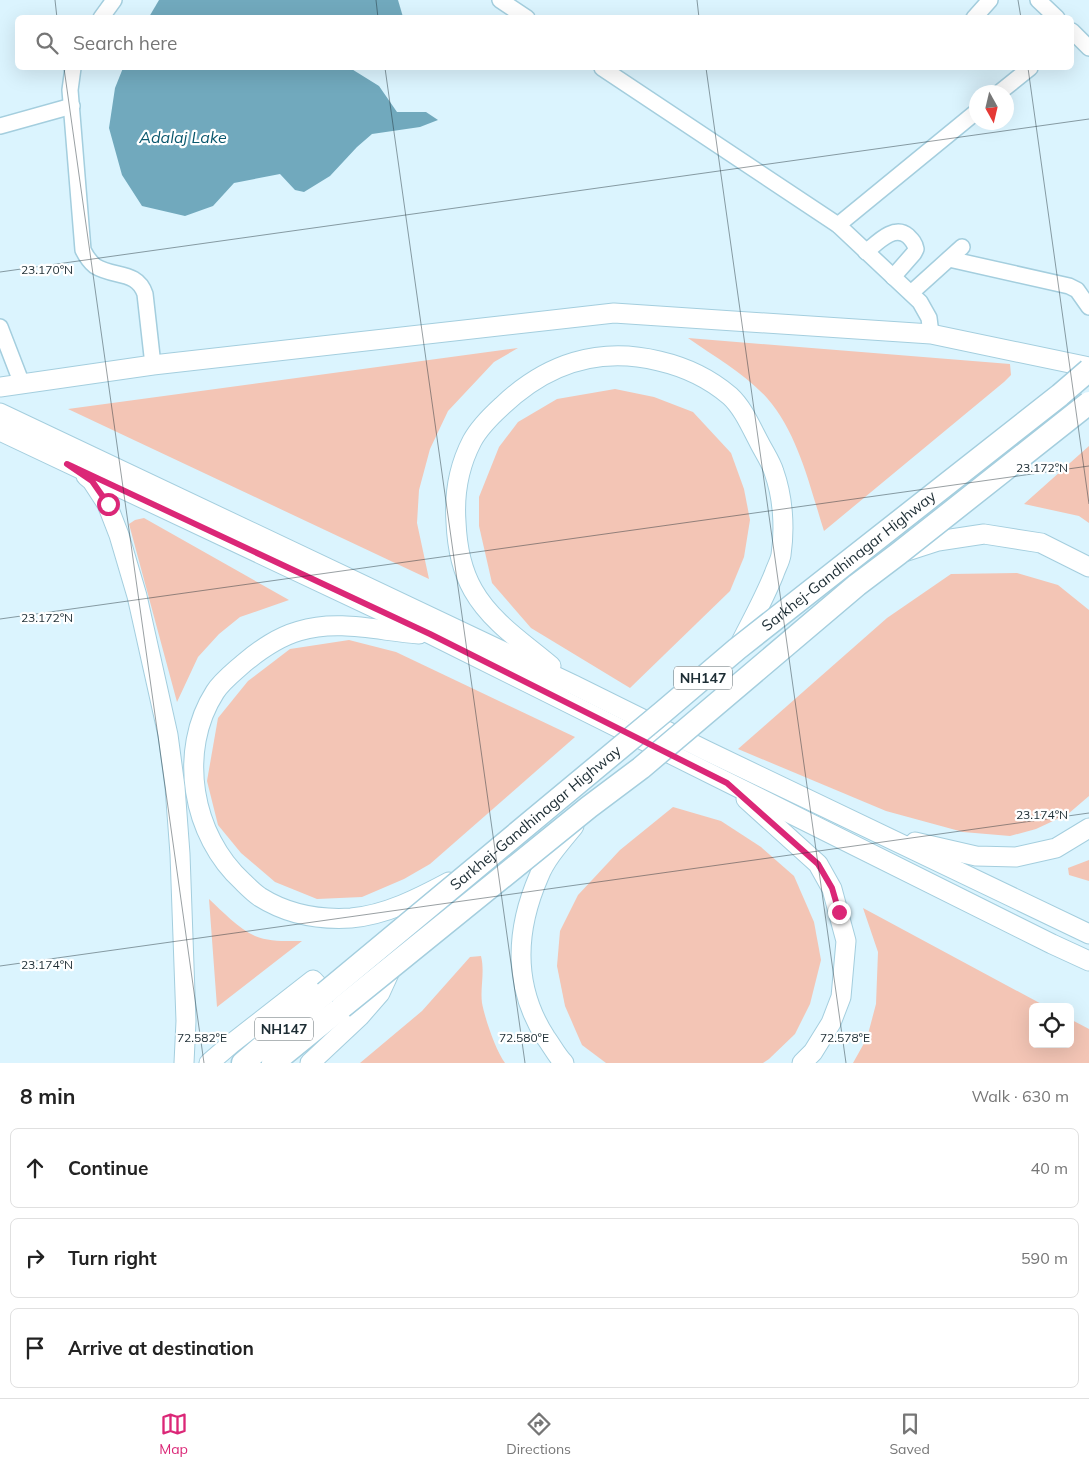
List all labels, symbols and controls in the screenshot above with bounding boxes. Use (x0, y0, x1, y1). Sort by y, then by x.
search box (15, 15, 1074, 70)
icon: search (33, 29, 61, 57)
text: Search here (73, 31, 177, 55)
north arrow (969, 85, 1014, 130)
water label: Adalaj Lake (138, 127, 227, 147)
text: 23.170°N (21, 262, 73, 277)
text: 23.172°N (1016, 460, 1068, 475)
street label: Sarkhej-Gandhinagar Highway (758, 486, 940, 635)
route start (97, 493, 120, 516)
text: 23.172°N (21, 610, 73, 625)
road number: NH147 (674, 666, 732, 690)
street label: Sarkhej-Gandhinagar Highway (446, 741, 625, 894)
text: 23.174°N (1016, 807, 1068, 822)
route end (828, 901, 851, 924)
text: 23.174°N (21, 957, 73, 972)
map controls (1029, 1003, 1074, 1048)
button: locate (1029, 1003, 1074, 1048)
road number: NH147 (255, 1018, 313, 1040)
text: 72.582°E (177, 1030, 227, 1045)
text: 72.580°E (499, 1030, 549, 1045)
text: 72.578°E (820, 1030, 870, 1045)
text: 8 min (20, 1083, 75, 1109)
text: Walk · 630 m (971, 1086, 1069, 1106)
icon: ahead (21, 1154, 49, 1182)
text: Continue (68, 1156, 148, 1180)
text: 40 m (1031, 1158, 1068, 1178)
icon: right (21, 1244, 49, 1272)
text: Turn right (68, 1246, 157, 1270)
text: 590 m (1021, 1248, 1068, 1268)
icon: arrive (21, 1334, 49, 1362)
text: Arrive at destination (68, 1336, 254, 1360)
tab: Map (159, 1410, 188, 1458)
tab: Directions (506, 1410, 571, 1458)
tab: Saved (889, 1410, 930, 1458)

